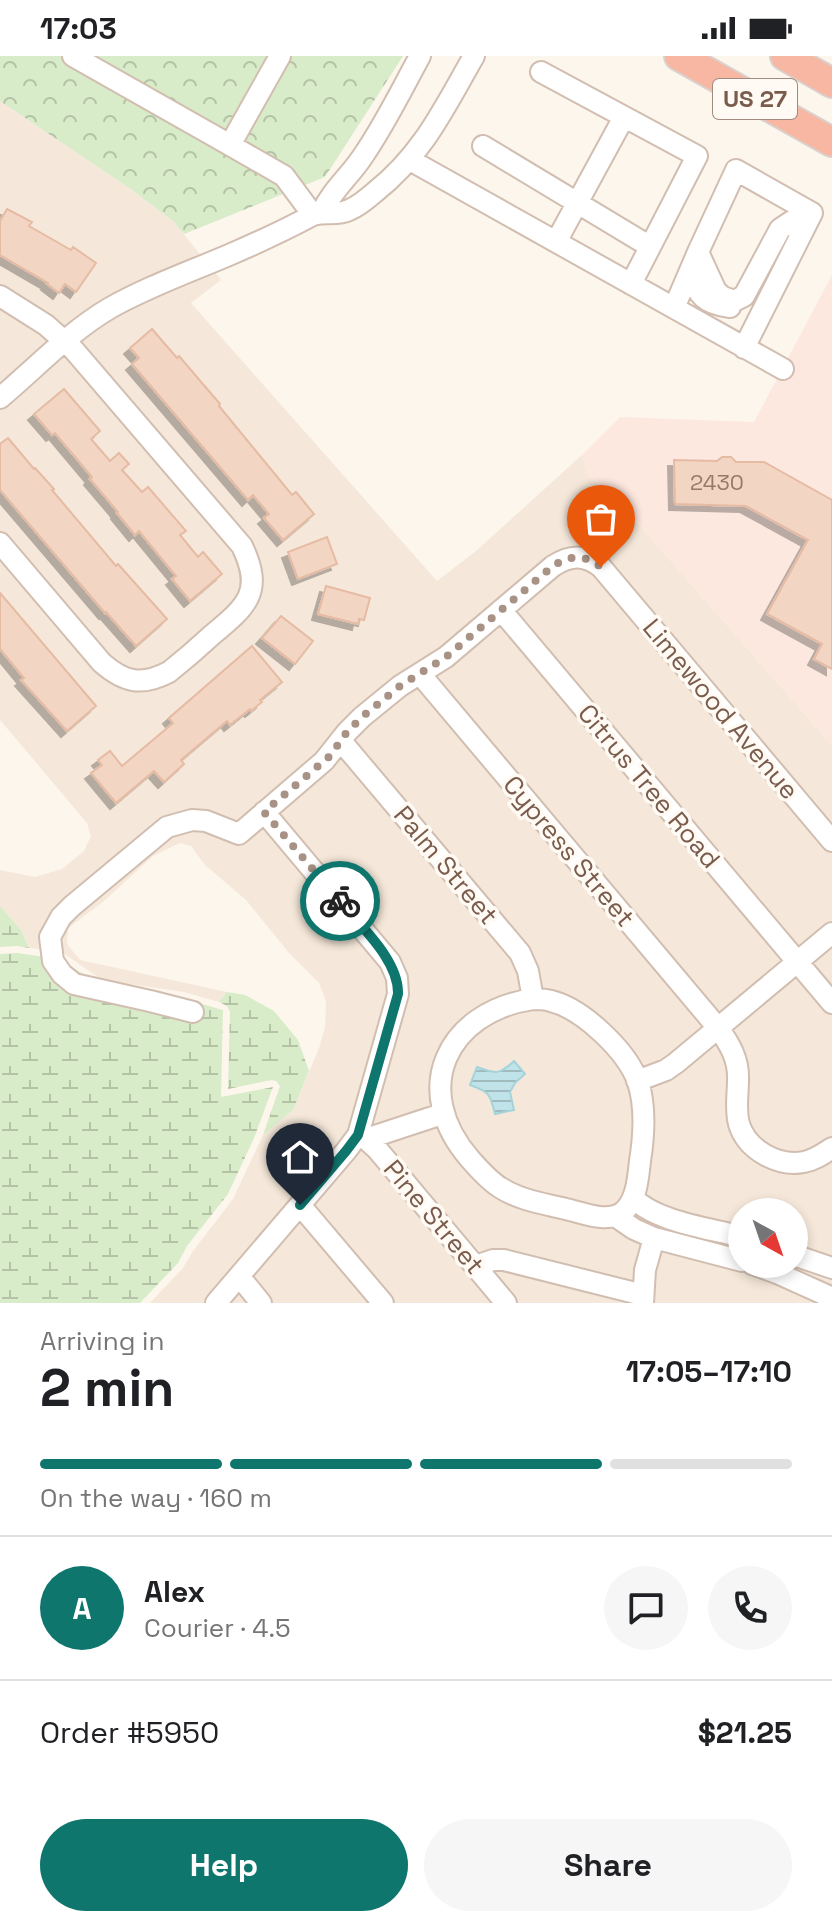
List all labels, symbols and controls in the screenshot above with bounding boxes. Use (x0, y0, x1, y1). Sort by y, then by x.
text: 17:03 (40, 9, 117, 48)
road number: US 27 (713, 79, 797, 119)
house number: 2430 (690, 468, 744, 496)
pin (567, 485, 635, 567)
icon: bag (579, 497, 623, 541)
street label: Limewood Avenue (635, 612, 807, 806)
street label: Citrus Tree Road (570, 697, 728, 875)
street label: Cypress Street (496, 768, 642, 934)
street label: Palm Street (386, 798, 506, 932)
courier (300, 861, 380, 941)
icon: bike (318, 879, 362, 923)
pin (266, 1123, 334, 1205)
icon: home (278, 1135, 322, 1179)
street label: Pine Street (376, 1153, 492, 1281)
north arrow (728, 1198, 808, 1278)
map controls (728, 1198, 808, 1278)
text: Arriving in (40, 1324, 164, 1358)
text: 17:05–17:10 (626, 1352, 792, 1391)
text: 2 min (40, 1355, 174, 1421)
text: On the way · 160 m (40, 1481, 272, 1515)
button: chat (604, 1566, 688, 1650)
button: phone (708, 1566, 792, 1650)
text: Alex (144, 1572, 205, 1611)
text: A (72, 1589, 92, 1628)
text: Courier · 4.5 (144, 1611, 291, 1645)
text: Order #5950 (40, 1713, 219, 1752)
text: $21.25 (698, 1713, 792, 1752)
button: Help (40, 1819, 408, 1911)
button: Share (424, 1819, 792, 1911)

